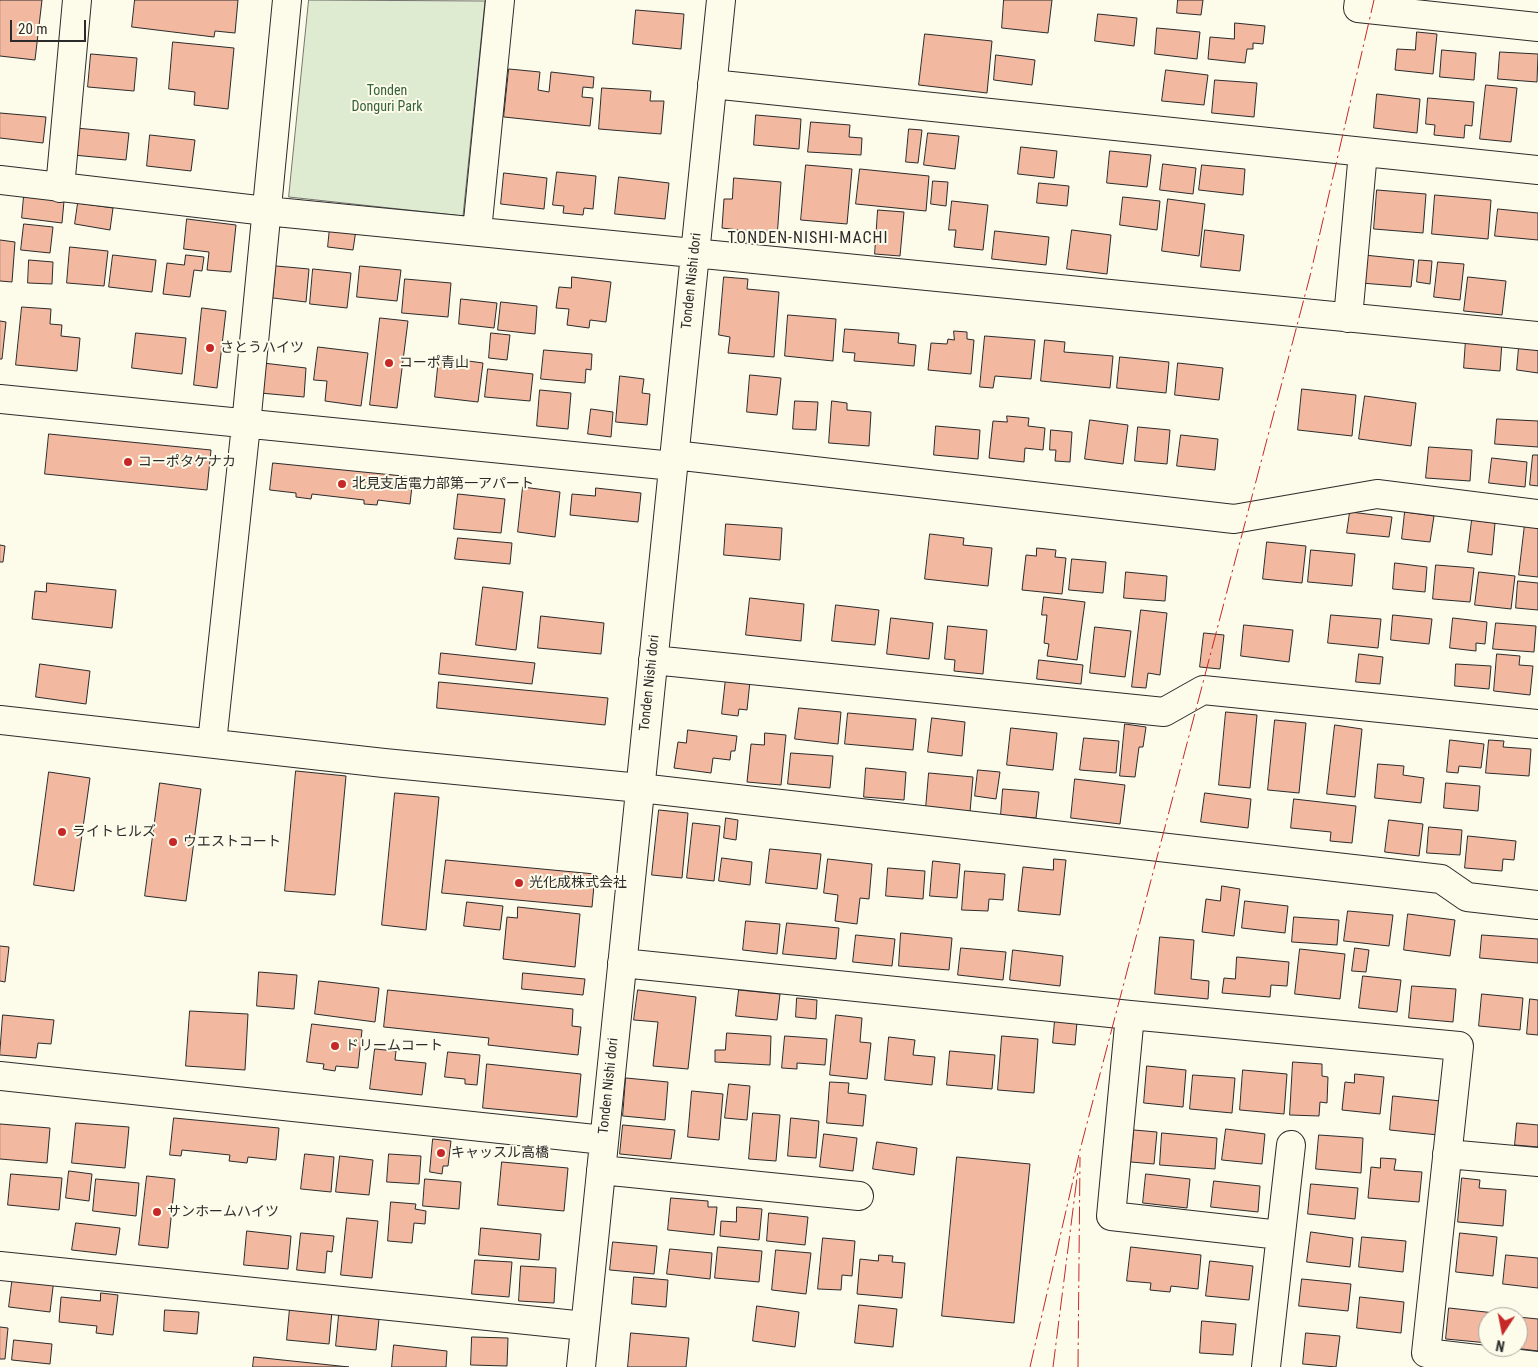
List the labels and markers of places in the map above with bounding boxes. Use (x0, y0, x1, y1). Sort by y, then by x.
place label: さとうハイツ (220, 340, 304, 356)
marker: さとうハイツ (204, 342, 216, 354)
place label: コーポ青山 (399, 355, 469, 371)
marker: コーポ青山 (383, 357, 395, 369)
place label: コーポタケナカ (138, 454, 236, 470)
marker: コーポタケナカ (122, 456, 134, 468)
place label: 北見支店電力部第一アパート (352, 476, 534, 492)
marker: 北見支店電力部第一アパート (336, 478, 348, 490)
place label: ライトヒルズ (72, 824, 156, 840)
marker: ライトヒルズ (56, 826, 68, 838)
place label: ウエストコート (183, 834, 281, 850)
marker: ウエストコート (167, 836, 179, 848)
place label: 光化成株式会社 (529, 875, 627, 891)
marker: 光化成株式会社 (513, 877, 525, 889)
place label: ドリームコート (345, 1038, 443, 1054)
marker: ドリームコート (329, 1040, 341, 1052)
place label: キャッスル高橋 (451, 1145, 549, 1161)
marker: キャッスル高橋 (435, 1147, 447, 1159)
place label: サンホームハイツ (167, 1204, 279, 1220)
marker: サンホームハイツ (151, 1206, 163, 1218)

